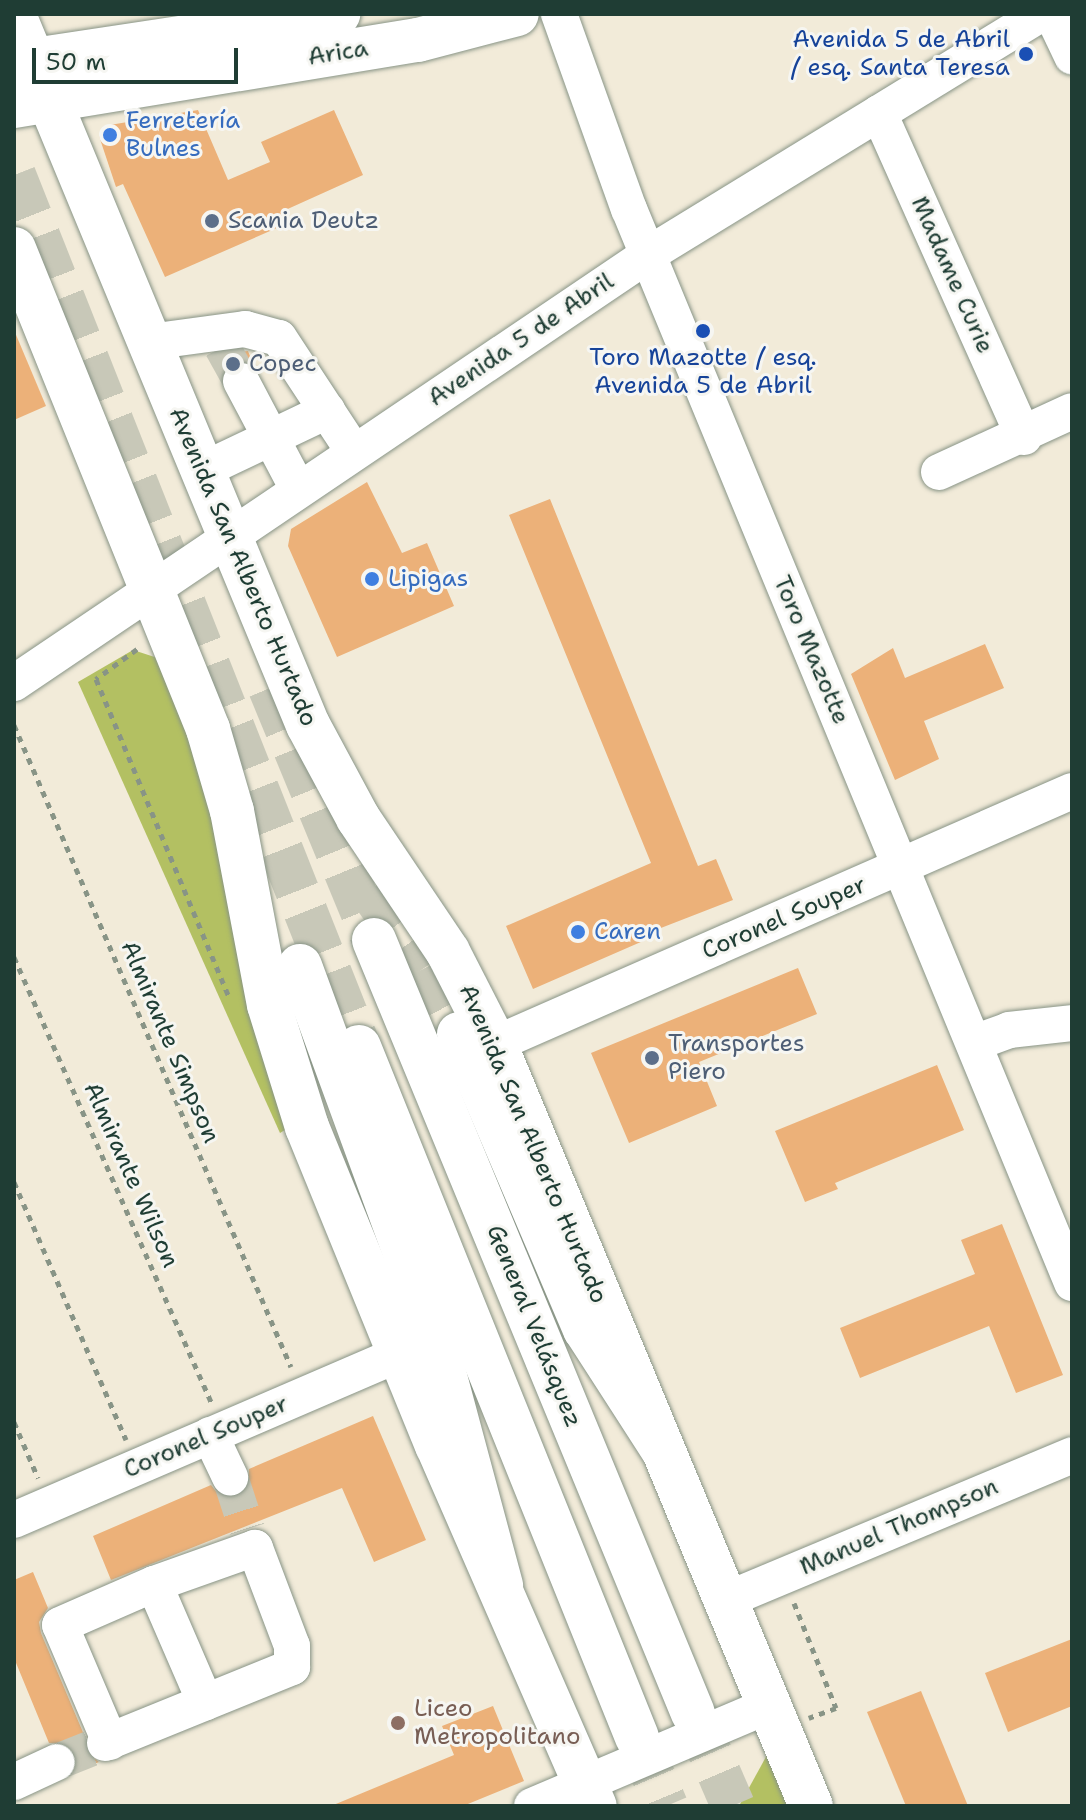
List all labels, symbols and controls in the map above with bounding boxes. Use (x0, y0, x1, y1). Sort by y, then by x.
place label: Avenida 5 de Abril / esq. Santa Teresa (791, 26, 1010, 82)
scale bar (36, 32, 242, 82)
street label: Arica (306, 34, 370, 72)
marker: Avenida 5 de Abril / esq. Santa Teresa (1017, 45, 1035, 63)
text: 50 m (46, 46, 106, 78)
place label: Ferretería Bulnes (126, 107, 240, 163)
marker: Ferretería Bulnes (101, 126, 119, 144)
street label: Madame Curie (905, 192, 999, 358)
place label: Scania Deutz (228, 207, 379, 235)
marker: Scania Deutz (203, 212, 221, 230)
street label: Avenida 5 de Abril (423, 267, 619, 413)
marker: Toro Mazotte / esq. Avenida 5 de Abril (694, 322, 712, 340)
place label: Toro Mazotte / esq. Avenida 5 de Abril (589, 344, 817, 400)
place label: Copec (249, 350, 317, 378)
marker: Copec (224, 355, 242, 373)
street label: Avenida San Alberto Hurtado (163, 403, 323, 731)
place label: Lipigas (388, 565, 468, 593)
marker: Lipigas (363, 570, 381, 588)
street label: Toro Mazotte (767, 572, 855, 728)
street label: Coronel Souper (697, 870, 871, 966)
place label: Caren (594, 918, 661, 946)
marker: Caren (569, 923, 587, 941)
street label: Almirante Simpson (114, 937, 226, 1147)
street label: Avenida San Alberto Hurtado (453, 980, 613, 1308)
place label: Transportes Piero (668, 1030, 805, 1086)
marker: Transportes Piero (643, 1049, 661, 1067)
street label: Almirante Wilson (77, 1078, 185, 1272)
street label: General Velásquez (480, 1221, 588, 1431)
street label: Coronel Souper (119, 1389, 293, 1485)
street label: Manuel Thompson (796, 1472, 1002, 1582)
place label: Liceo Metropolitano (414, 1695, 581, 1751)
marker: Liceo Metropolitano (389, 1714, 407, 1732)

